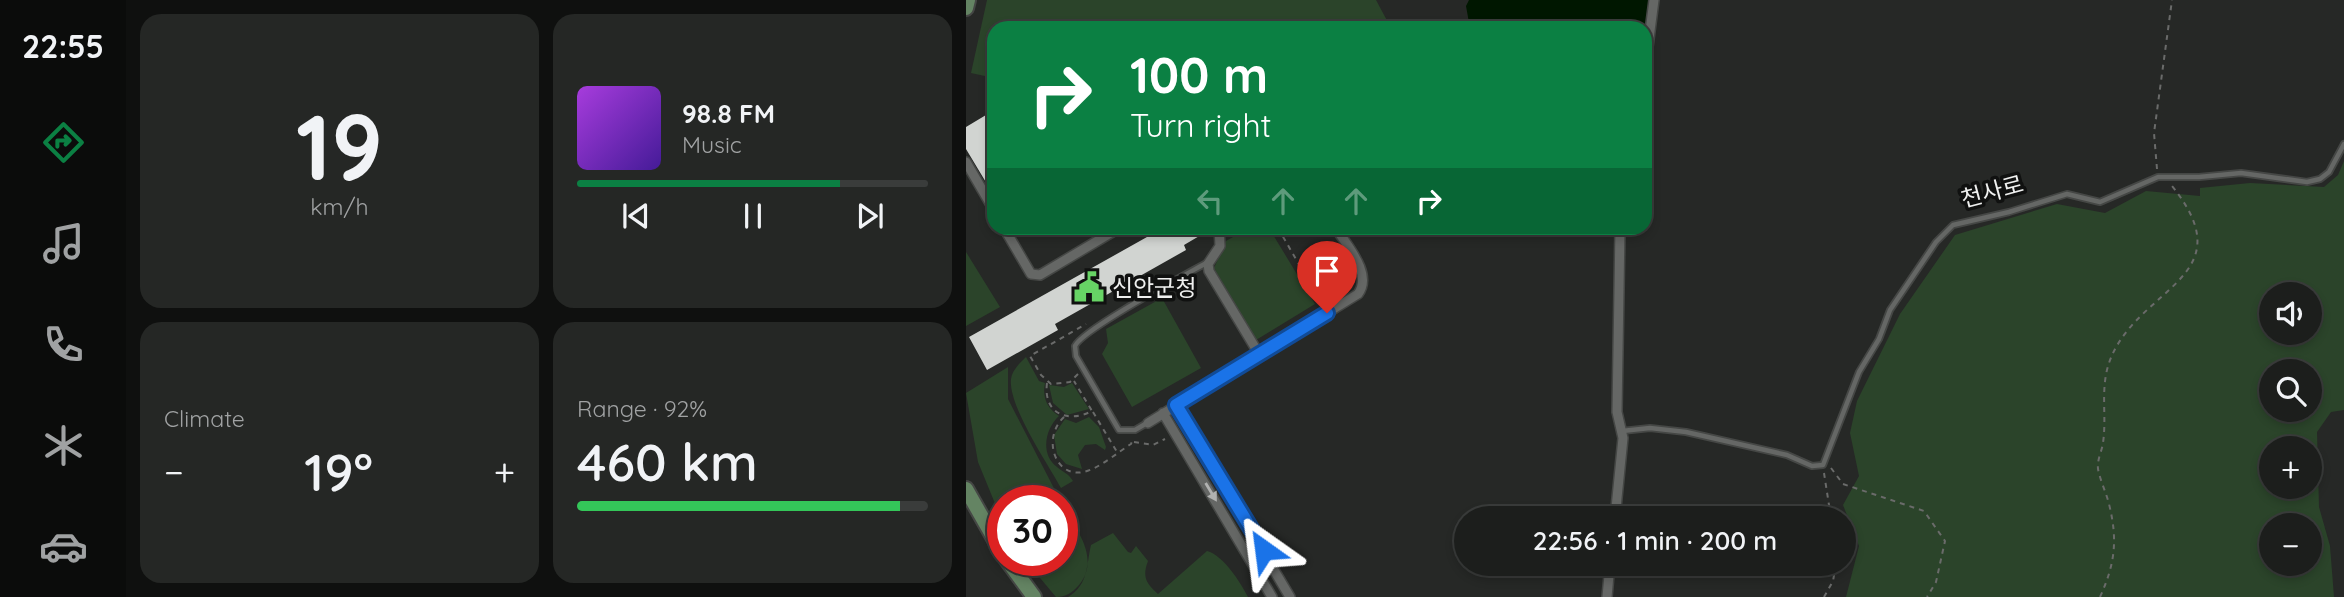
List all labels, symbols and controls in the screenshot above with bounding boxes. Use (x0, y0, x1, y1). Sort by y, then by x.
text: 22:55 (22, 26, 104, 66)
text: 100 m (1130, 44, 1268, 105)
icon: right (1015, 49, 1106, 140)
text: 19 (296, 89, 383, 203)
text: 98.8 FM (682, 97, 775, 130)
text: Turn right (1130, 105, 1271, 145)
icon: directions (39, 118, 88, 167)
text: Music (682, 130, 742, 159)
street label: 천사로 (1958, 169, 2026, 213)
icon: left (1191, 182, 1229, 220)
icon: ahead (1264, 182, 1302, 220)
icon: ahead (1337, 182, 1375, 220)
icon: right (1410, 182, 1448, 220)
text: km/h (310, 192, 369, 221)
icon: previous (617, 197, 655, 235)
icon: pause (734, 197, 772, 235)
icon: next (851, 197, 889, 235)
icon: music (39, 219, 88, 268)
pin (1297, 241, 1357, 313)
icon: arrive (1308, 252, 1346, 290)
public building icon: 신안군청 (1072, 270, 1106, 304)
place label: 신안군청 (1112, 273, 1197, 302)
map controls (2259, 282, 2322, 576)
button: sound (2259, 282, 2322, 345)
icon: phone (39, 320, 88, 369)
button: search (2259, 359, 2322, 422)
text: Range · 92% (577, 394, 707, 423)
text: Climate (164, 404, 245, 433)
icon: climate (39, 421, 88, 470)
text: 460 km (577, 429, 758, 494)
button: + (2259, 436, 2322, 499)
text: 19° (304, 439, 373, 504)
text: − (164, 448, 184, 496)
text: + (494, 448, 515, 496)
one-way arrow (1205, 483, 1217, 502)
speed limit sign: 30 (987, 485, 1078, 576)
position arrow (1227, 513, 1301, 587)
button: − (2259, 513, 2322, 576)
icon: car (39, 522, 88, 571)
text: 22:56 · 1 min · 200 m (1533, 524, 1777, 557)

